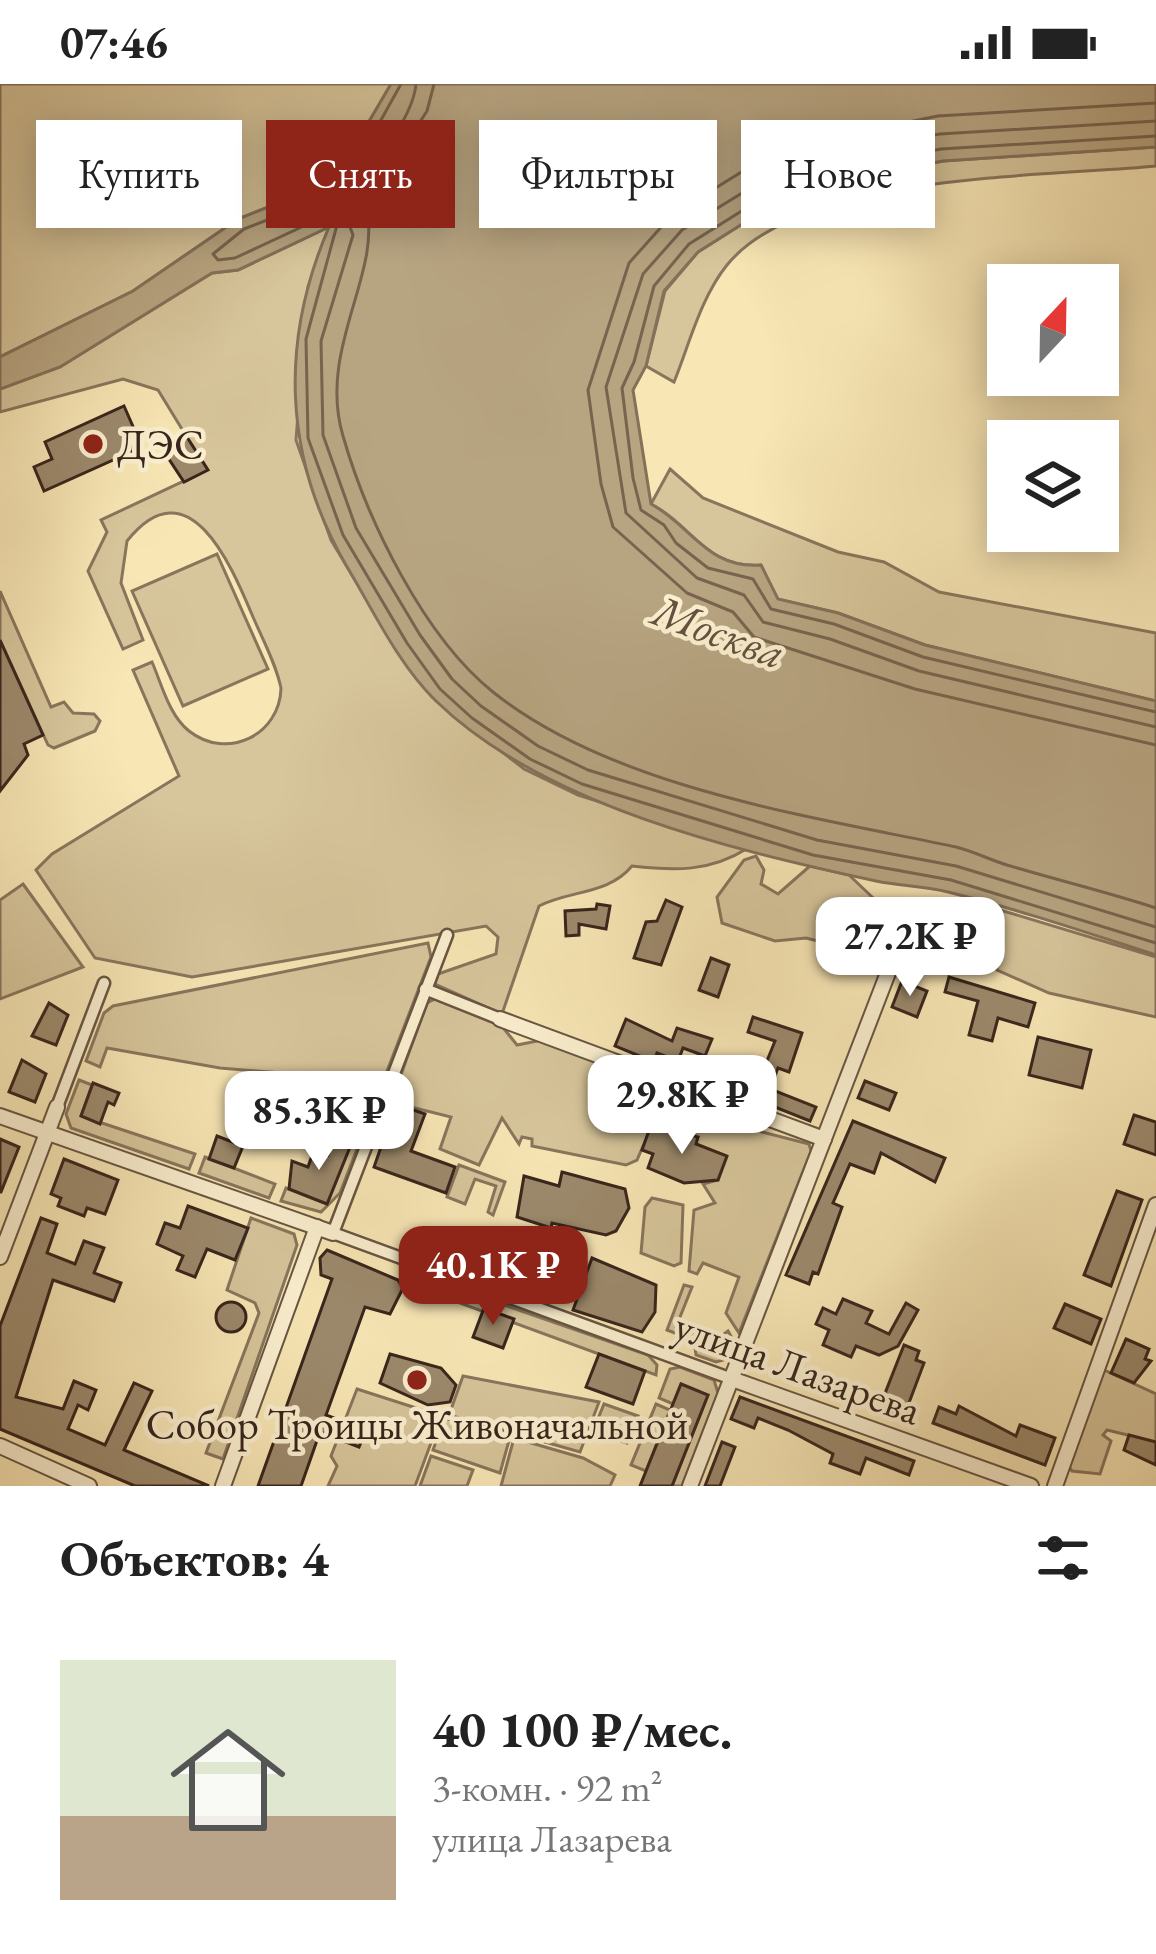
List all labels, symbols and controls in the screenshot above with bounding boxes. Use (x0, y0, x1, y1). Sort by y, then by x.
text: 07:46 (60, 13, 168, 71)
chip: Купить (36, 120, 242, 228)
chip: Снять (266, 120, 455, 228)
chip: Фильтры (479, 120, 717, 228)
chip: Новое (741, 120, 935, 228)
north arrow (987, 264, 1119, 396)
map controls (987, 264, 1119, 552)
place label: ДЭС (117, 417, 204, 472)
button: layers (987, 420, 1119, 552)
marker: ДЭС (80, 431, 106, 457)
water label: Москва (642, 579, 793, 682)
pin: 27.2K ₽ (799, 897, 1021, 999)
text: 27.2K ₽ (843, 910, 977, 961)
pin: 29.8K ₽ (571, 1055, 793, 1157)
text: 29.8K ₽ (615, 1068, 749, 1119)
pin: 85.3K ₽ (208, 1071, 430, 1173)
text: 85.3K ₽ (252, 1084, 386, 1135)
pin: 40.1K ₽ (382, 1226, 604, 1328)
text: 40.1K ₽ (426, 1239, 560, 1290)
street label: улица Лазарева (667, 1297, 929, 1438)
marker: Собор Троицы Живоначальной (404, 1367, 430, 1393)
place label: Собор Троицы Живоначальной (146, 1397, 688, 1452)
text: Объектов: 4 (60, 1525, 329, 1591)
icon: filters (1030, 1525, 1096, 1591)
text: 40 100 ₽/мес. (432, 1696, 732, 1762)
icon: home (156, 1708, 300, 1852)
text: 3-комн. · 92 m² (432, 1762, 663, 1813)
text: улица Лазарева (432, 1813, 672, 1864)

